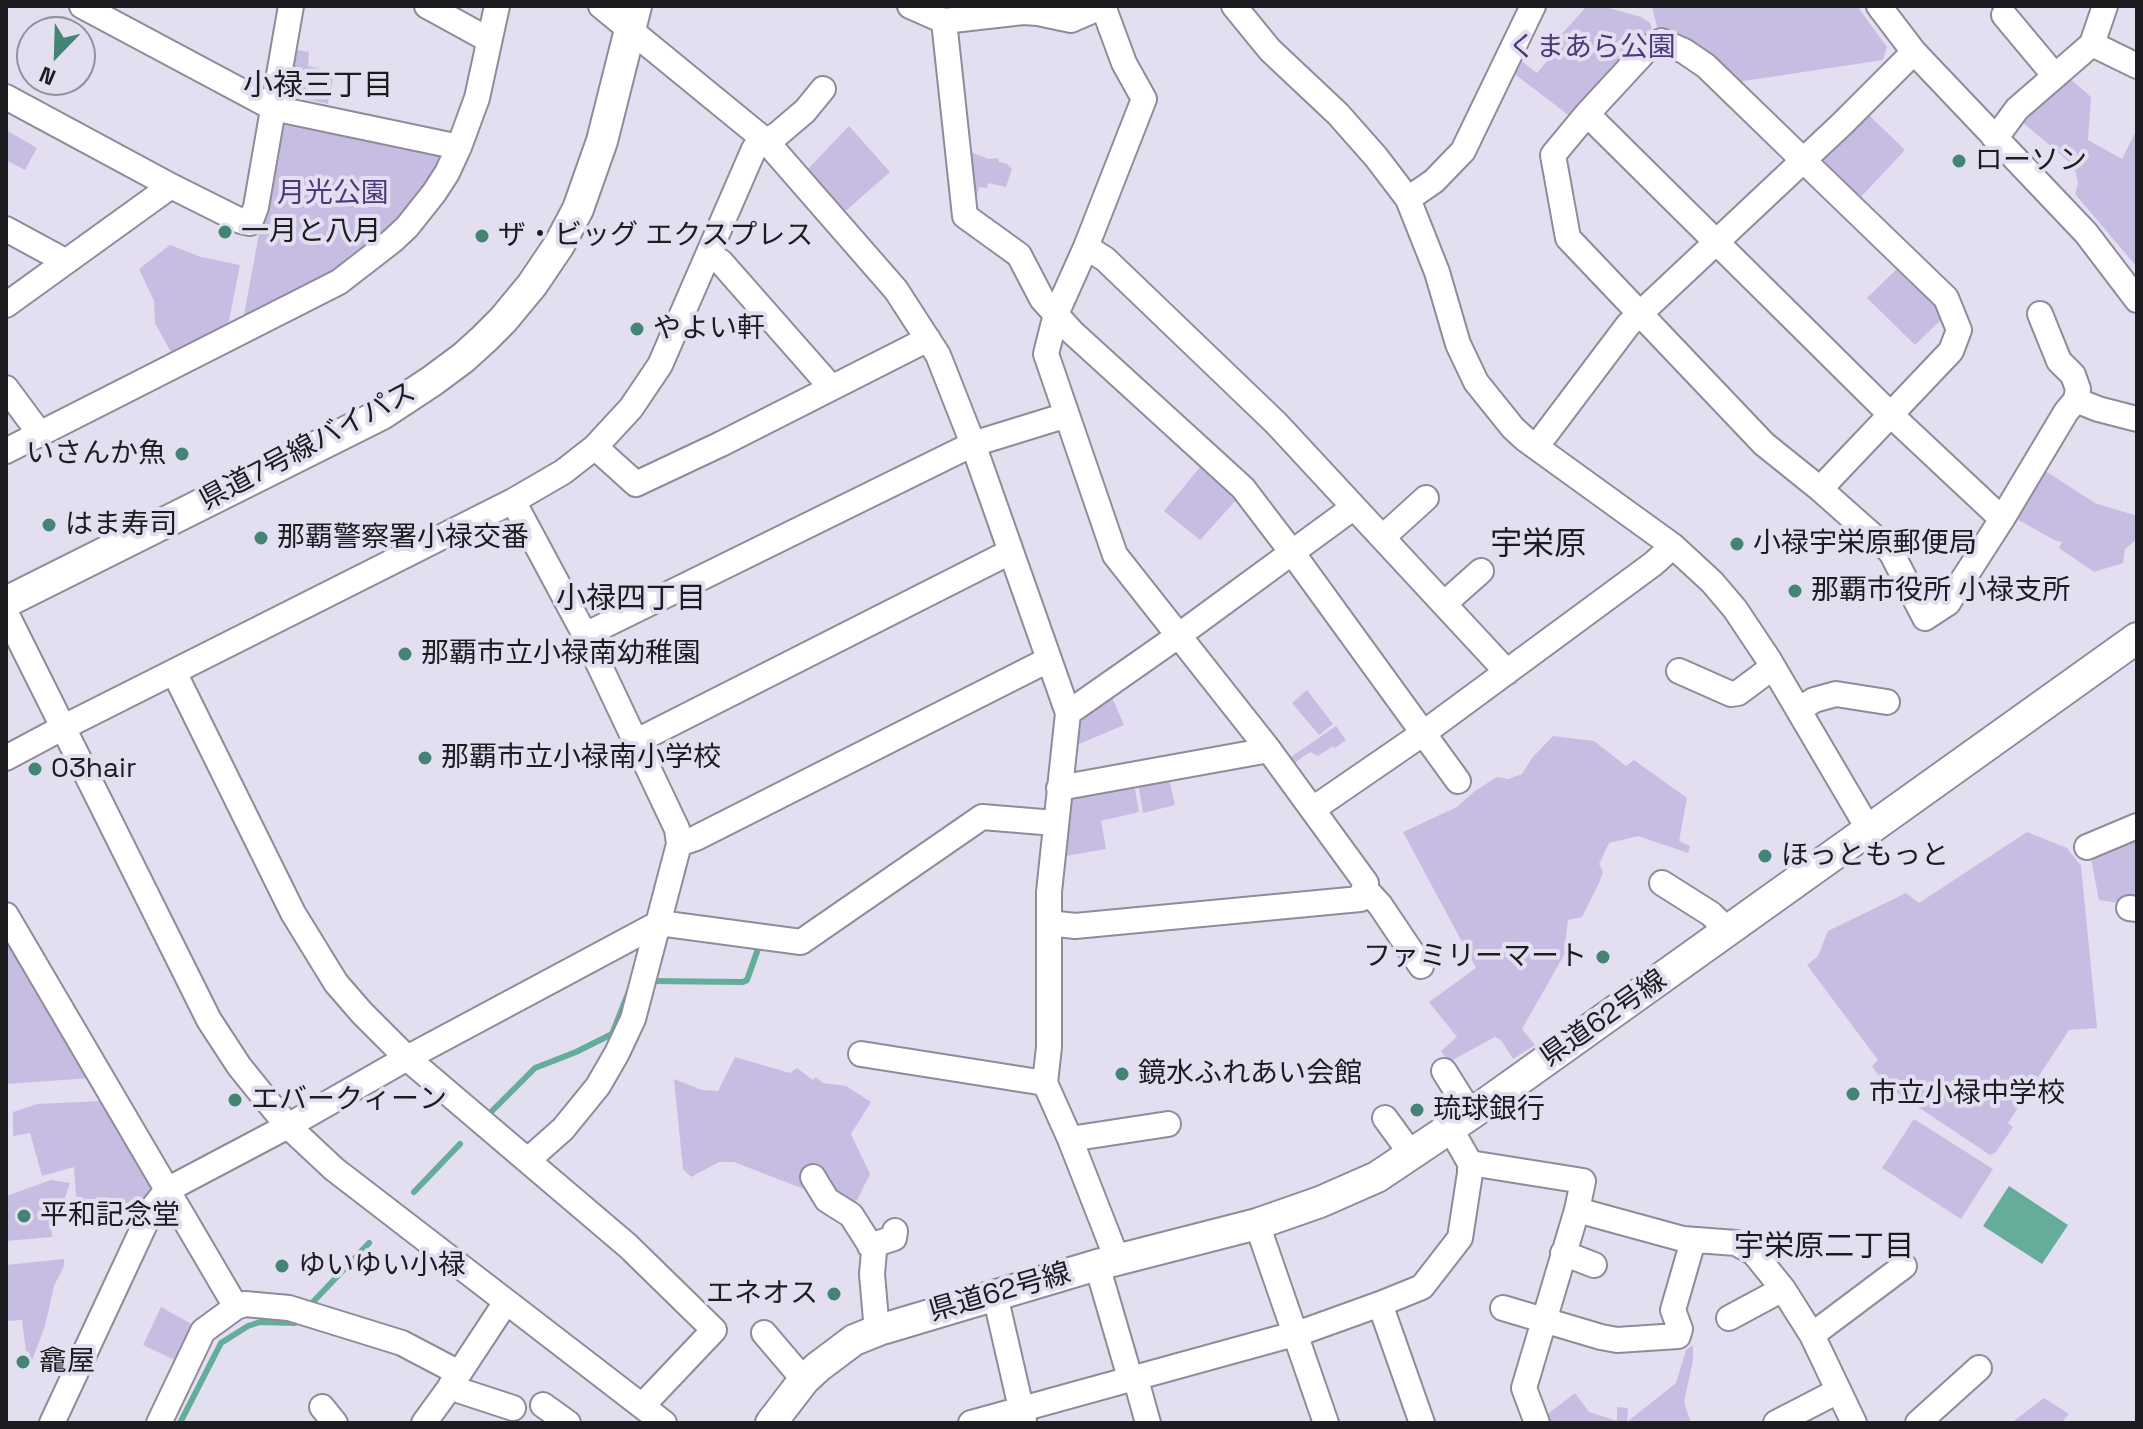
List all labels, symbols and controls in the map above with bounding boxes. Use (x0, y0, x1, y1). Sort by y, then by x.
north arrow (16, 16, 96, 96)
park label: くまあら公園 (1508, 31, 1676, 65)
text: N (35, 60, 60, 92)
district label: 小禄三丁目 (243, 69, 393, 105)
place label: ローソン (1975, 144, 2087, 178)
marker: ローソン (1950, 152, 1968, 170)
park label: 月光公園 (277, 177, 389, 211)
place label: 一月と八月 (241, 215, 381, 249)
place label: ザ・ビッグ エクスプレス (498, 219, 813, 253)
marker: 一月と八月 (216, 223, 234, 241)
marker: ザ・ビッグ エクスプレス (473, 227, 491, 245)
place label: やよい軒 (653, 312, 765, 346)
marker: やよい軒 (628, 320, 646, 338)
street label: 県道7号線バイパス (194, 376, 422, 518)
place label: いさんか魚 (26, 437, 166, 471)
marker: いさんか魚 (173, 445, 191, 463)
place label: はま寿司 (65, 508, 177, 542)
marker: はま寿司 (40, 516, 58, 534)
place label: 那覇警察署小禄交番 (277, 521, 529, 555)
district label: 宇栄原 (1490, 526, 1586, 564)
place label: 小禄宇栄原郵便局 (1753, 527, 1977, 561)
marker: 那覇警察署小禄交番 (252, 529, 270, 547)
marker: 小禄宇栄原郵便局 (1728, 535, 1746, 553)
place label: 那覇市役所 小禄支所 (1811, 574, 2070, 608)
district label: 小禄四丁目 (556, 582, 706, 618)
marker: 那覇市役所 小禄支所 (1786, 582, 1804, 600)
place label: 那覇市立小禄南幼稚園 (421, 637, 701, 671)
marker: 那覇市立小禄南幼稚園 (396, 645, 414, 663)
place label: 那覇市立小禄南小学校 (441, 741, 721, 775)
marker: 那覇市立小禄南小学校 (416, 749, 434, 767)
place label: 03hair (51, 752, 137, 786)
marker: 03hair (26, 760, 44, 778)
place label: ほっともっと (1781, 839, 1949, 873)
marker: ほっともっと (1756, 847, 1774, 865)
place label: ファミリーマート (1363, 940, 1587, 974)
marker: ファミリーマート (1594, 948, 1612, 966)
street label: 県道62号線 (1535, 963, 1673, 1075)
place label: 鏡水ふれあい会館 (1138, 1057, 1362, 1091)
marker: 鏡水ふれあい会館 (1113, 1065, 1131, 1083)
place label: 市立小禄中学校 (1869, 1077, 2065, 1111)
place label: エバークィーン (251, 1083, 447, 1117)
marker: 市立小禄中学校 (1844, 1085, 1862, 1103)
marker: エバークィーン (226, 1091, 244, 1109)
place label: 琉球銀行 (1433, 1093, 1545, 1127)
marker: 琉球銀行 (1408, 1101, 1426, 1119)
place label: 平和記念堂 (40, 1199, 180, 1233)
marker: 平和記念堂 (15, 1207, 33, 1225)
district label: 宇栄原二丁目 (1734, 1230, 1914, 1266)
place label: ゆいゆい小禄 (298, 1249, 466, 1283)
marker: ゆいゆい小禄 (273, 1257, 291, 1275)
street label: 県道62号線 (925, 1257, 1075, 1329)
place label: エネオス (706, 1277, 818, 1311)
marker: エネオス (825, 1285, 843, 1303)
place label: 龕屋 (39, 1345, 95, 1379)
marker: 龕屋 (14, 1353, 32, 1371)

